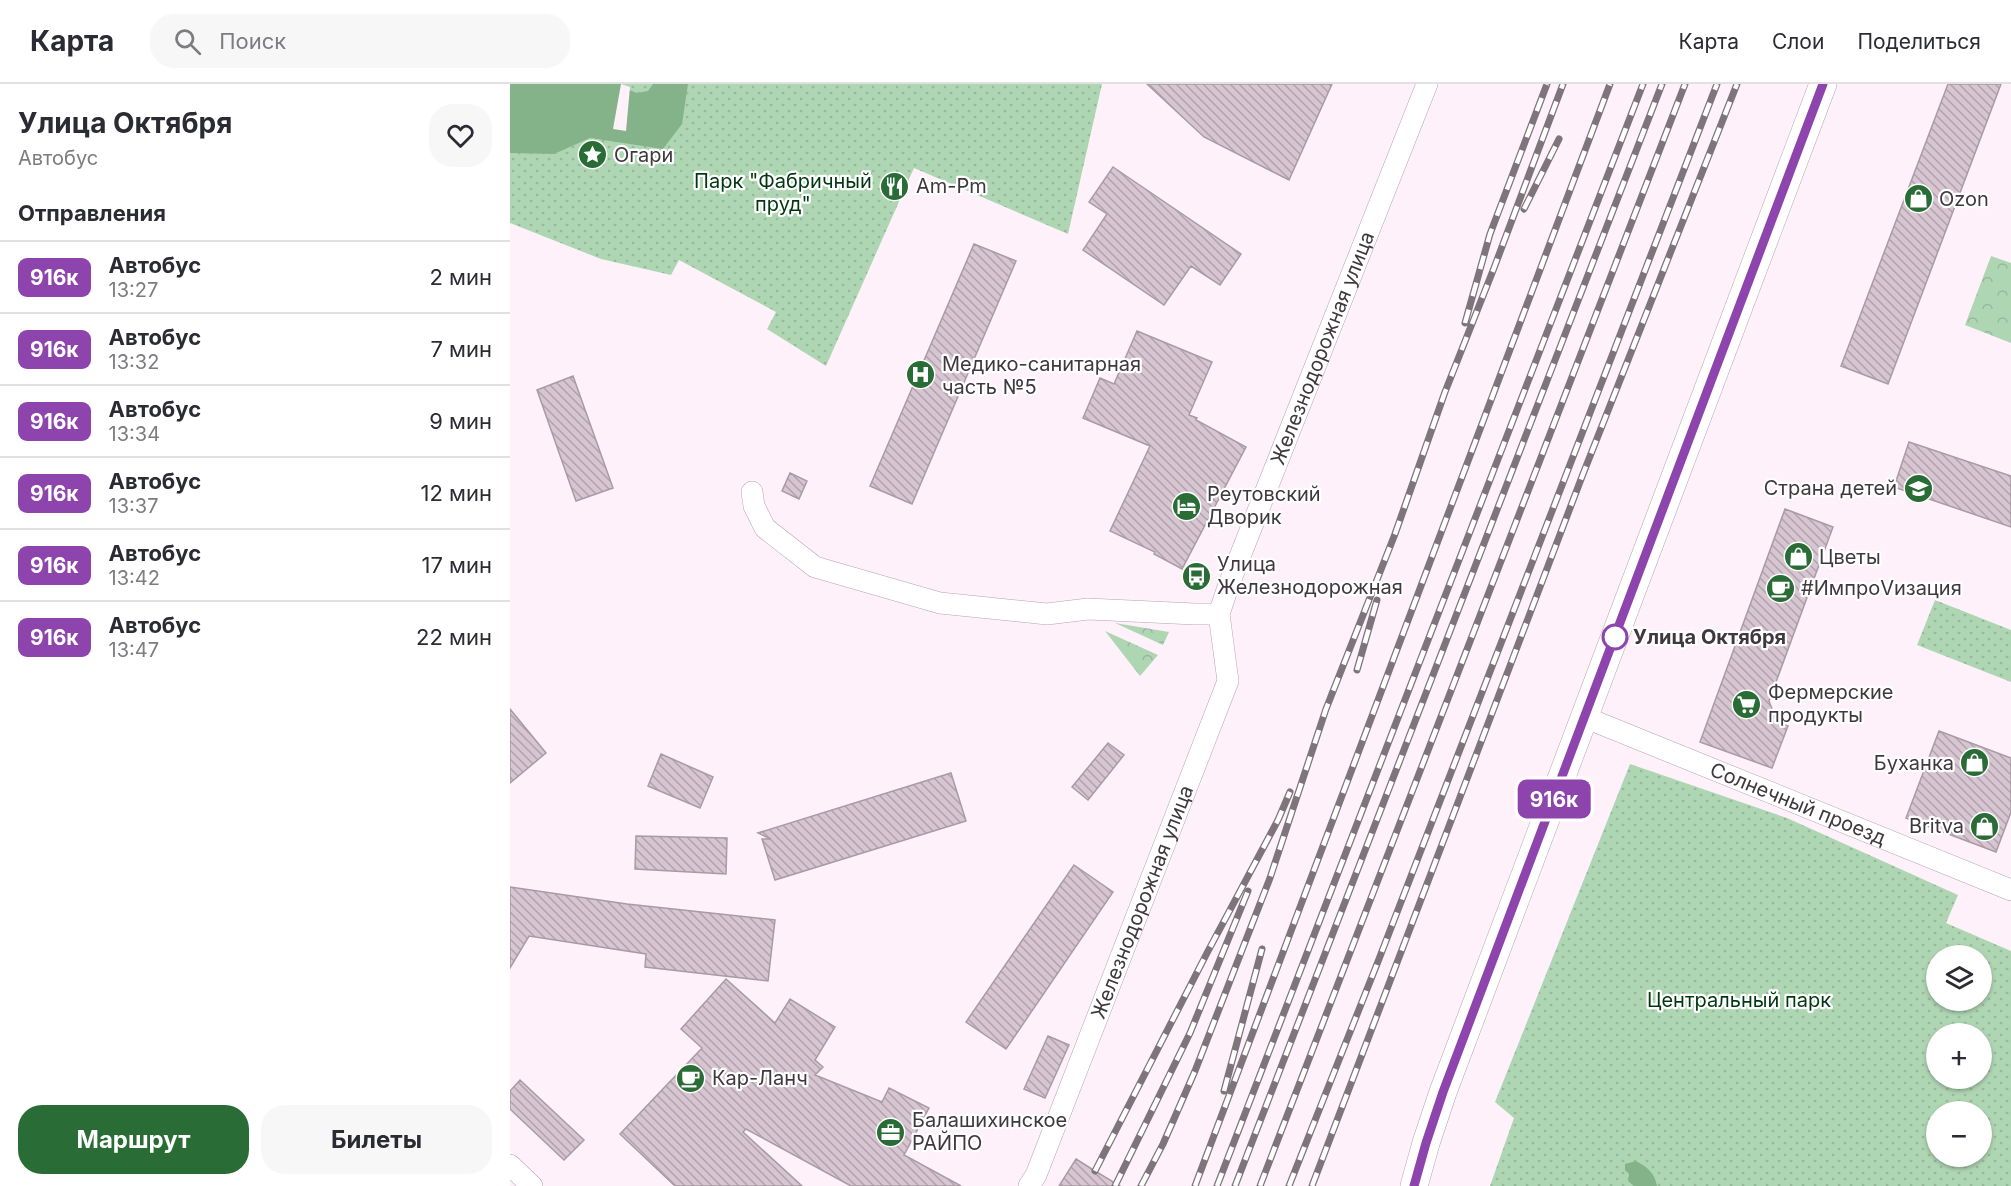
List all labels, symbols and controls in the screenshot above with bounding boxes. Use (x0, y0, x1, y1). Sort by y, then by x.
search box (150, 14, 570, 68)
text: Карта (30, 24, 114, 58)
icon: search (171, 25, 204, 58)
text: Поиск (219, 28, 286, 54)
text: Карта (1679, 29, 1739, 54)
text: Слои (1772, 29, 1824, 54)
text: Поделиться (1857, 29, 1981, 54)
button: heart (429, 104, 492, 167)
text: Улица Октября (18, 106, 232, 140)
place icon: Огари (577, 139, 609, 171)
place label: Огари (614, 143, 673, 167)
text: Автобус (18, 146, 98, 170)
park label: Парк "Фабричный пруд" (694, 169, 872, 216)
restaurant icon: Am-Pm (879, 170, 911, 202)
place label: Am-Pm (916, 174, 987, 198)
shop icon: Ozon (1902, 183, 1934, 215)
place label: Ozon (1939, 187, 1989, 211)
text: Отправления (18, 200, 166, 226)
street label: Железнодорожная улица (1266, 228, 1379, 468)
text: Автобус (109, 252, 201, 278)
text: 2 мин (429, 264, 492, 290)
text: 916к (30, 265, 79, 290)
text: 13:27 (109, 278, 158, 302)
text: Автобус (109, 324, 201, 350)
text: 7 мин (430, 336, 492, 362)
text: 916к (30, 337, 79, 362)
text: 13:32 (109, 350, 159, 374)
place label: Медико-санитарная часть №5 (942, 352, 1141, 399)
hospital icon: Медико-санитарная часть №5 (905, 359, 937, 391)
text: Автобус (109, 396, 201, 422)
text: 9 мин (429, 408, 492, 434)
text: 916к (30, 409, 79, 434)
text: 13:34 (109, 422, 160, 446)
text: Автобус (109, 468, 201, 494)
school or university icon: Страна детей (1902, 472, 1934, 504)
place label: Страна детей (1764, 476, 1897, 500)
text: 12 мин (420, 480, 492, 506)
text: 916к (30, 481, 79, 506)
place label: Реутовский Дворик (1207, 482, 1321, 529)
hotel icon: Реутовский Дворик (1170, 490, 1202, 522)
text: 13:37 (109, 494, 159, 518)
text: Автобус (109, 540, 201, 566)
shop icon: Цветы (1782, 541, 1814, 573)
place label: Цветы (1819, 545, 1881, 569)
text: 17 мин (421, 552, 492, 578)
place label: Улица Железнодорожная (1217, 552, 1403, 599)
text: 916к (30, 553, 79, 578)
bus stop icon: Улица Железнодорожная (1180, 560, 1212, 592)
text: 13:42 (109, 566, 160, 590)
cafe icon: #ИмпроVизация (1764, 572, 1796, 604)
place label: #ИмпроVизация (1801, 576, 1962, 600)
text: Автобус (109, 612, 201, 638)
text: 22 мин (416, 624, 492, 650)
marker: Улица Октября (1602, 624, 1628, 650)
text: 916к (30, 625, 79, 650)
place label: Улица Октября (1633, 625, 1786, 649)
text: 13:47 (109, 638, 159, 662)
place label: Фермерские продукты (1768, 680, 1894, 727)
supermarket icon: Фермерские продукты (1731, 688, 1763, 720)
shop icon: Буханка (1959, 747, 1991, 779)
place label: Буханка (1874, 751, 1954, 775)
street label: Солнечный проезд (1707, 757, 1890, 850)
line badge: 916к (1512, 780, 1596, 818)
street label: Железнодорожная улица (1086, 782, 1198, 1022)
text: 916к (1530, 787, 1578, 812)
shop icon: Britva (1969, 810, 2001, 842)
place label: Britva (1909, 814, 1964, 838)
map controls (1926, 945, 1992, 1167)
button: layers (1926, 945, 1992, 1011)
park label: Центральный парк (1647, 988, 1831, 1012)
button: + (1926, 1023, 1992, 1089)
cafe icon: Кар-Ланч (675, 1062, 707, 1094)
place label: Кар-Ланч (712, 1066, 808, 1090)
button: − (1926, 1101, 1992, 1167)
button: Маршрут (18, 1105, 249, 1174)
button: Билеты (261, 1105, 492, 1174)
place label: Балашихинское РАЙПО (912, 1108, 1067, 1155)
office icon: Балашихинское РАЙПО (875, 1116, 907, 1148)

